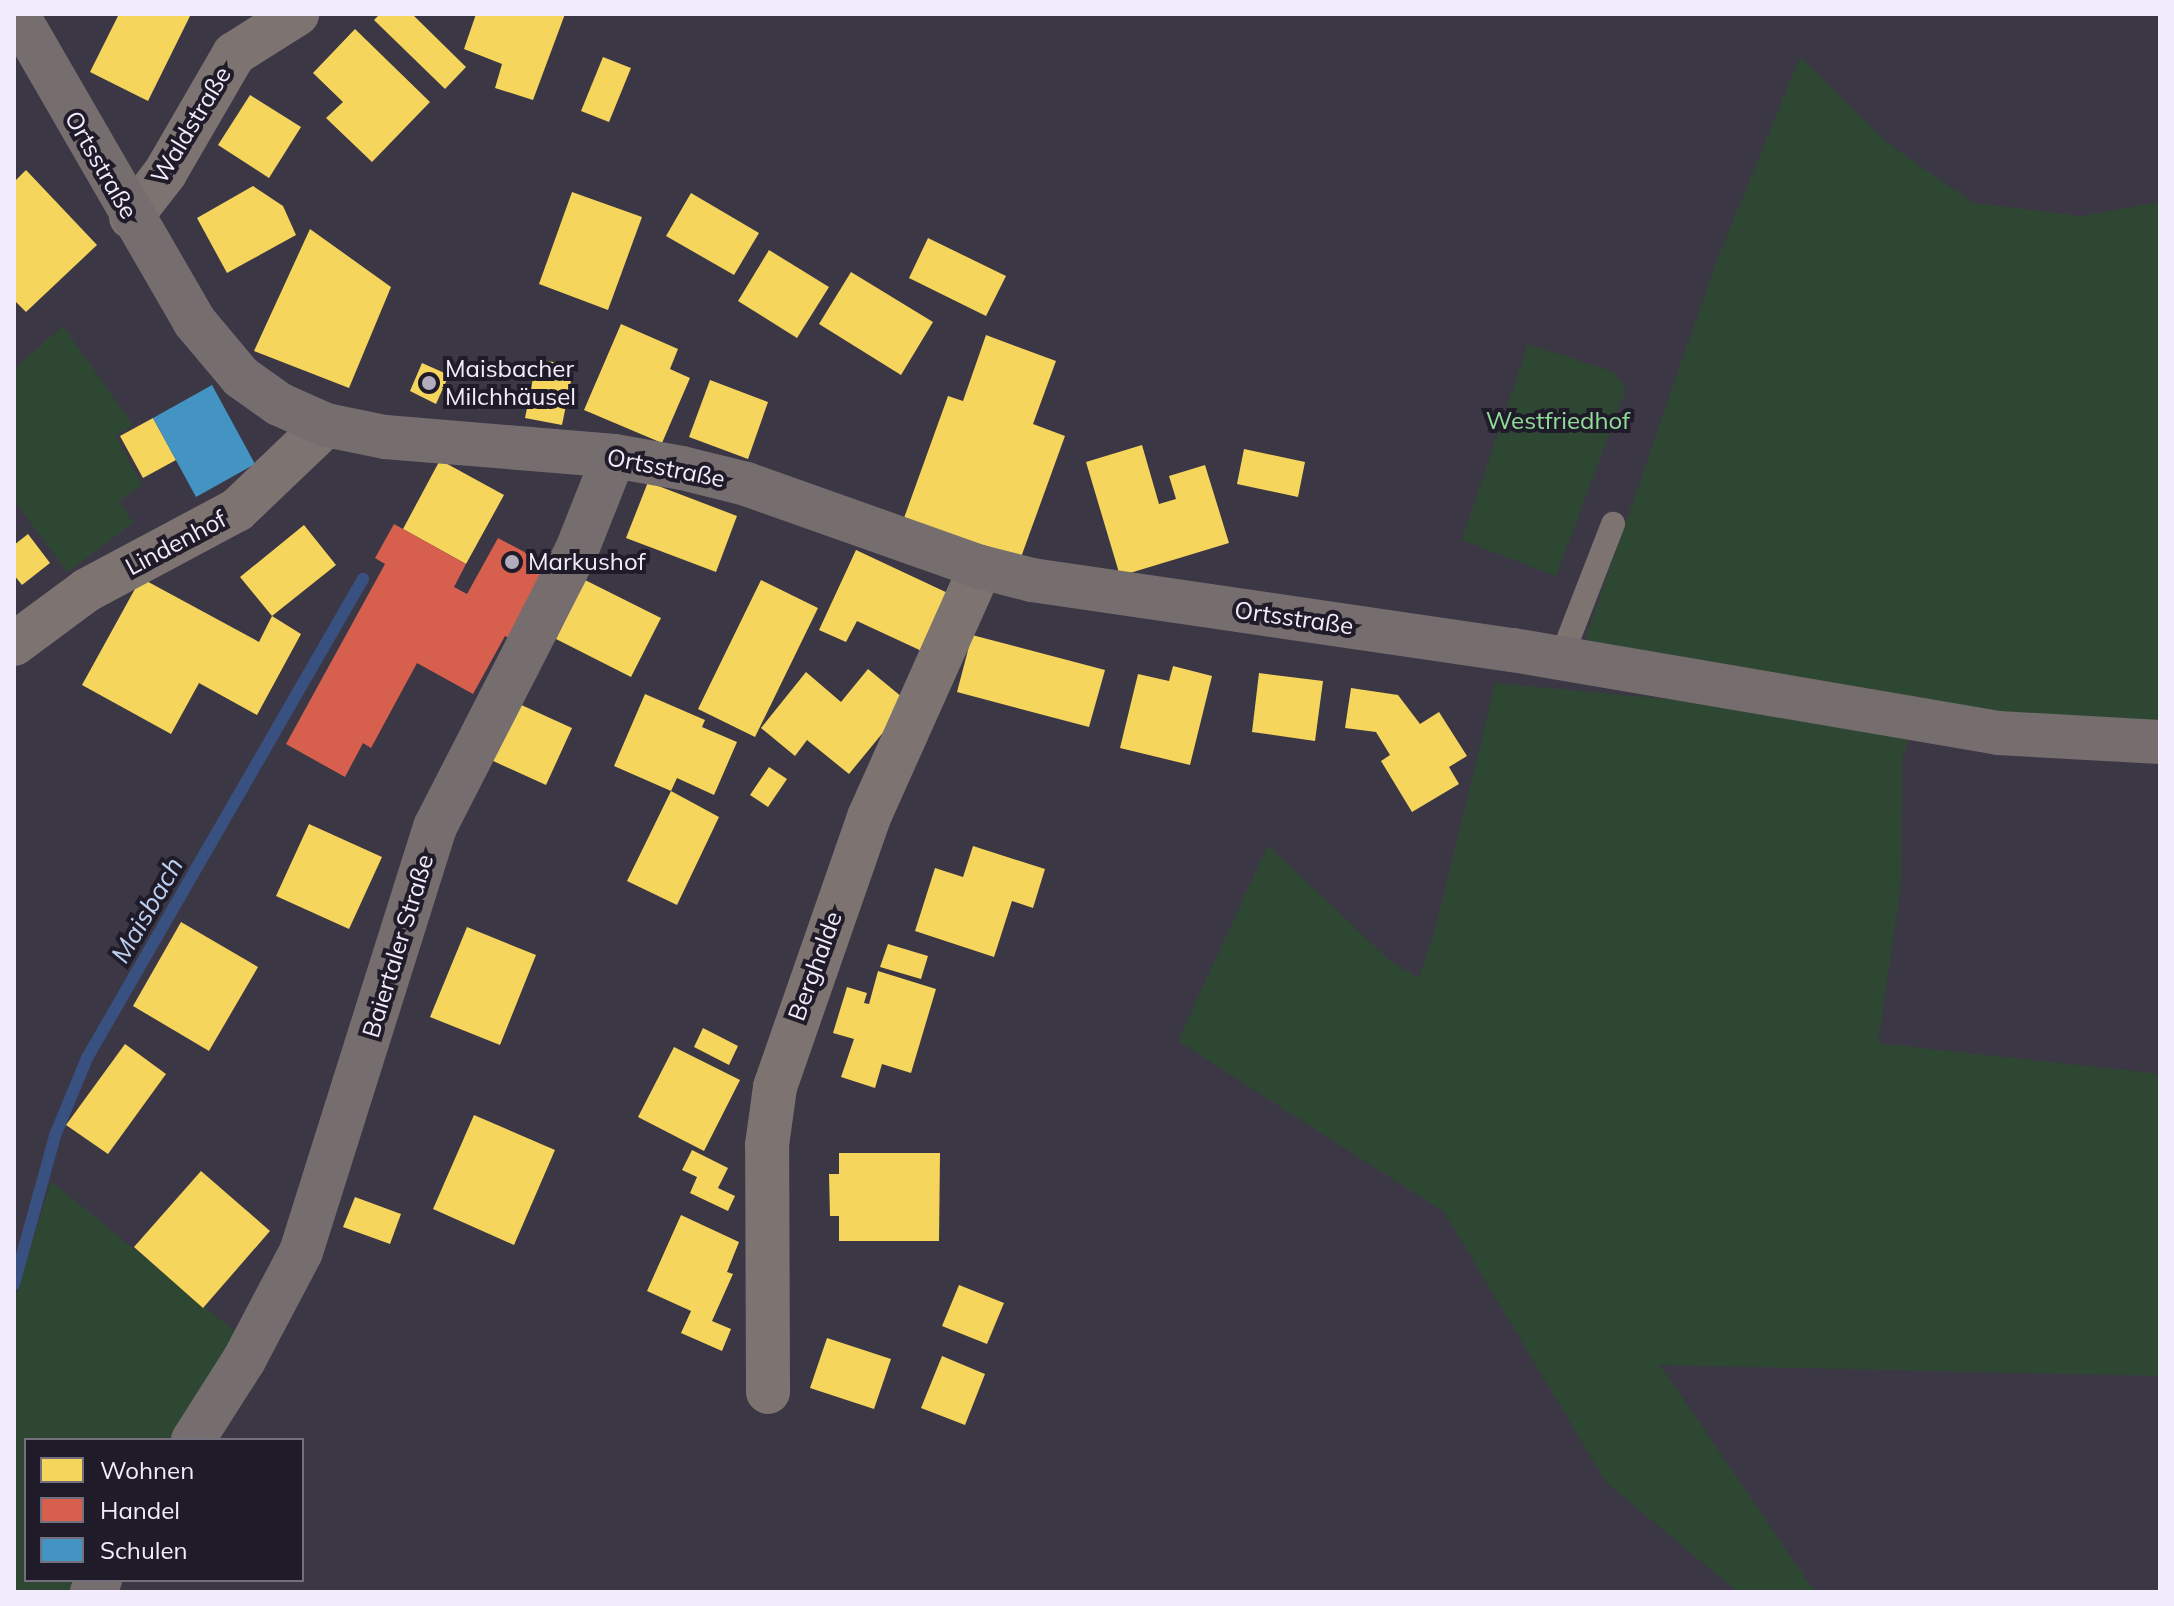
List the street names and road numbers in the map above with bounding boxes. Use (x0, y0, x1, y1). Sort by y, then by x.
street label: Waldstraße (145, 61, 237, 189)
street label: Ortsstraße (59, 106, 143, 224)
street label: Ortsstraße (605, 442, 727, 494)
street label: Lindenhof (121, 504, 231, 582)
street label: Ortsstraße (1233, 595, 1355, 641)
street label: Baiertaler Straße (356, 851, 440, 1041)
street label: Berghalde (782, 907, 848, 1025)

